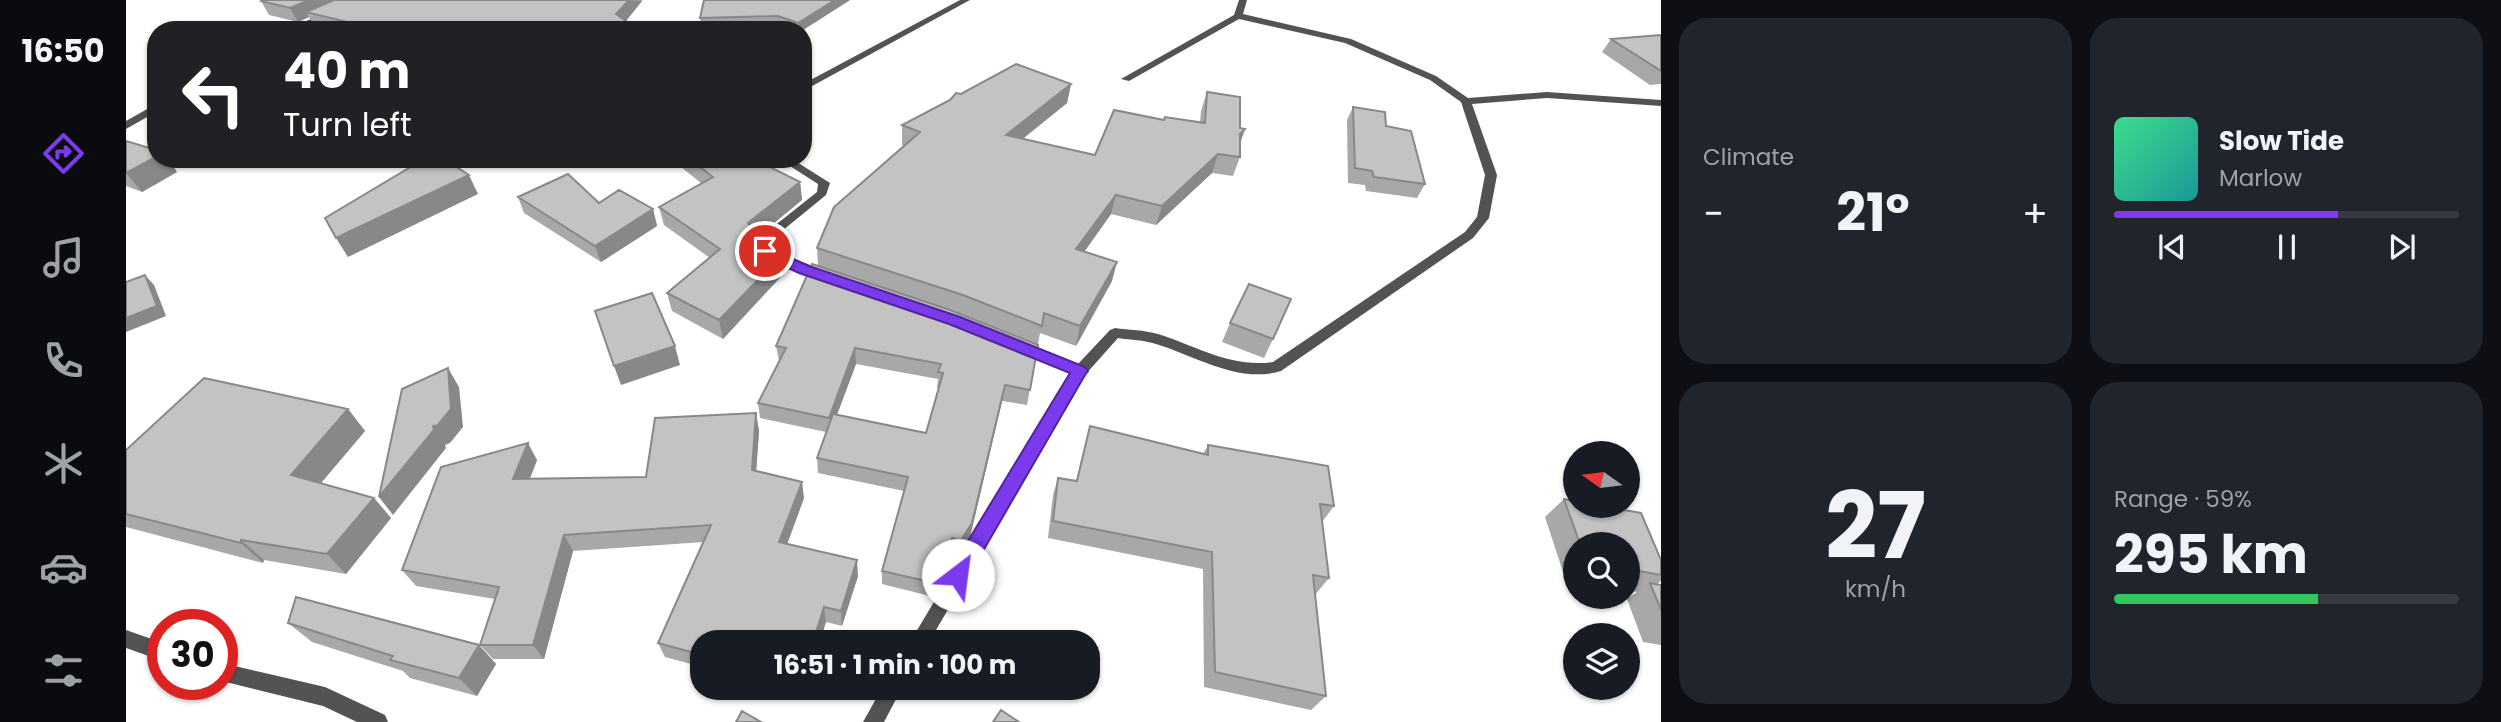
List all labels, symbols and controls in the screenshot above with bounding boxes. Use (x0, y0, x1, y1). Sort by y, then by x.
text: 16:50 (21, 28, 105, 73)
text: 40 m (283, 37, 410, 105)
icon: left (168, 49, 259, 140)
text: Turn left (283, 102, 412, 147)
text: Slow Tide (2219, 123, 2344, 159)
icon: directions (39, 129, 88, 178)
text: Climate (1703, 141, 1794, 173)
text: Marlow (2219, 162, 2302, 194)
text: 21° (1836, 176, 1910, 249)
text: − (1703, 187, 1724, 240)
text: + (2022, 187, 2048, 240)
pin (735, 221, 795, 281)
icon: previous (2153, 228, 2191, 266)
icon: pause (2268, 228, 2306, 266)
icon: next (2383, 228, 2421, 266)
icon: arrive (746, 232, 784, 270)
icon: music (39, 233, 88, 282)
icon: phone (39, 336, 88, 385)
icon: climate (39, 439, 88, 488)
north arrow (1563, 441, 1640, 518)
map controls (1563, 441, 1640, 700)
text: 27 (1825, 462, 1926, 590)
text: Range · 59% (2114, 483, 2252, 515)
text: 295 km (2114, 518, 2308, 591)
button: search (1563, 532, 1640, 609)
position arrow (921, 538, 995, 612)
icon: car (39, 543, 88, 592)
text: km/h (1845, 573, 1906, 605)
speed limit sign: 30 (147, 609, 238, 700)
button: layers (1563, 623, 1640, 700)
icon: filters (39, 646, 88, 695)
text: 16:51 · 1 min · 100 m (774, 647, 1016, 683)

